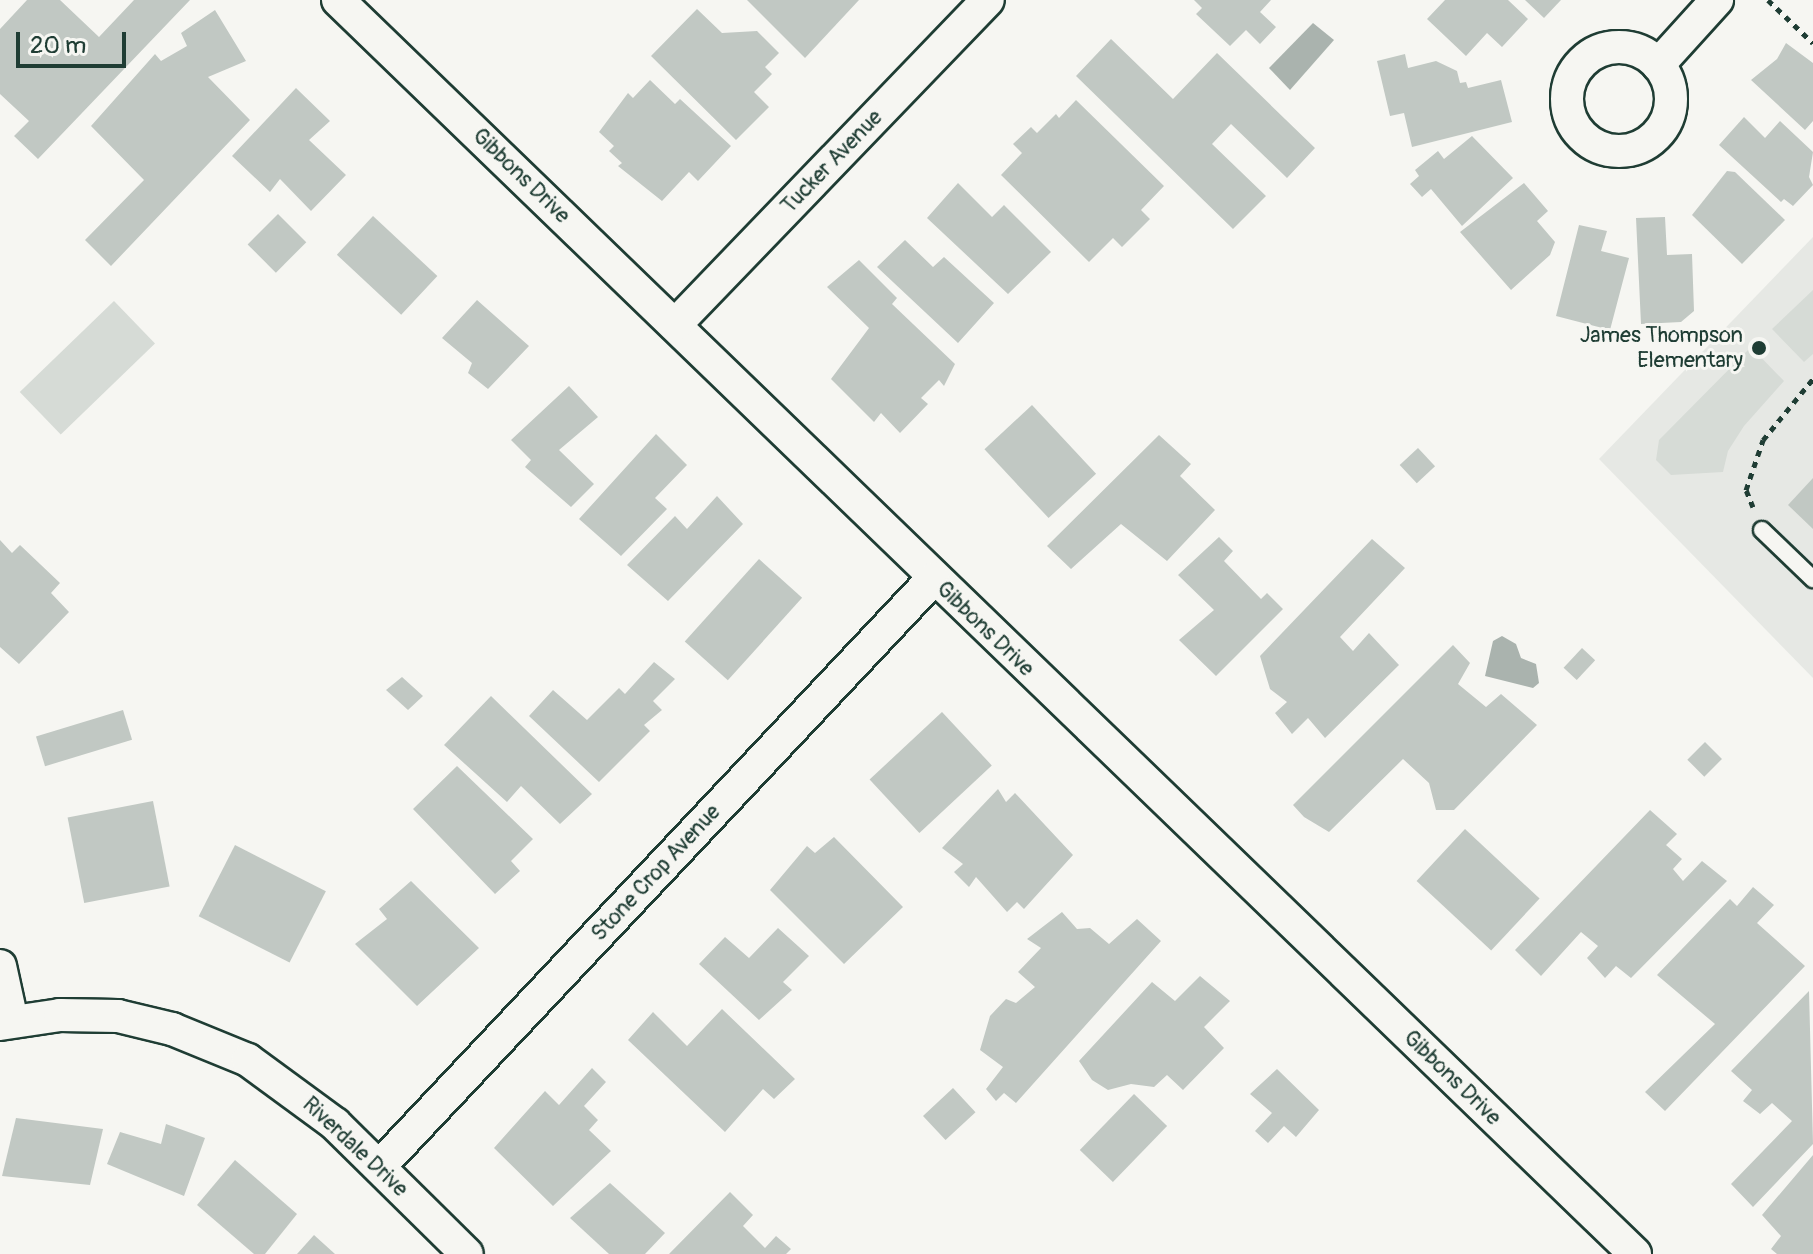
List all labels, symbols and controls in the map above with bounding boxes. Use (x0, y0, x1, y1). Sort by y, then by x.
scale bar (20, 16, 130, 66)
text: 20 m (30, 31, 86, 60)
street label: Tucker Avenue (776, 105, 888, 219)
street label: Gibbons Drive (467, 123, 575, 229)
place label: James Thompson Elementary (1580, 322, 1743, 374)
marker: James Thompson Elementary (1750, 339, 1768, 357)
street label: Gibbons Drive (931, 576, 1039, 682)
street label: Stone Crop Avenue (586, 799, 726, 947)
street label: Gibbons Drive (1398, 1025, 1506, 1131)
street label: Riverdale Drive (297, 1092, 413, 1202)

